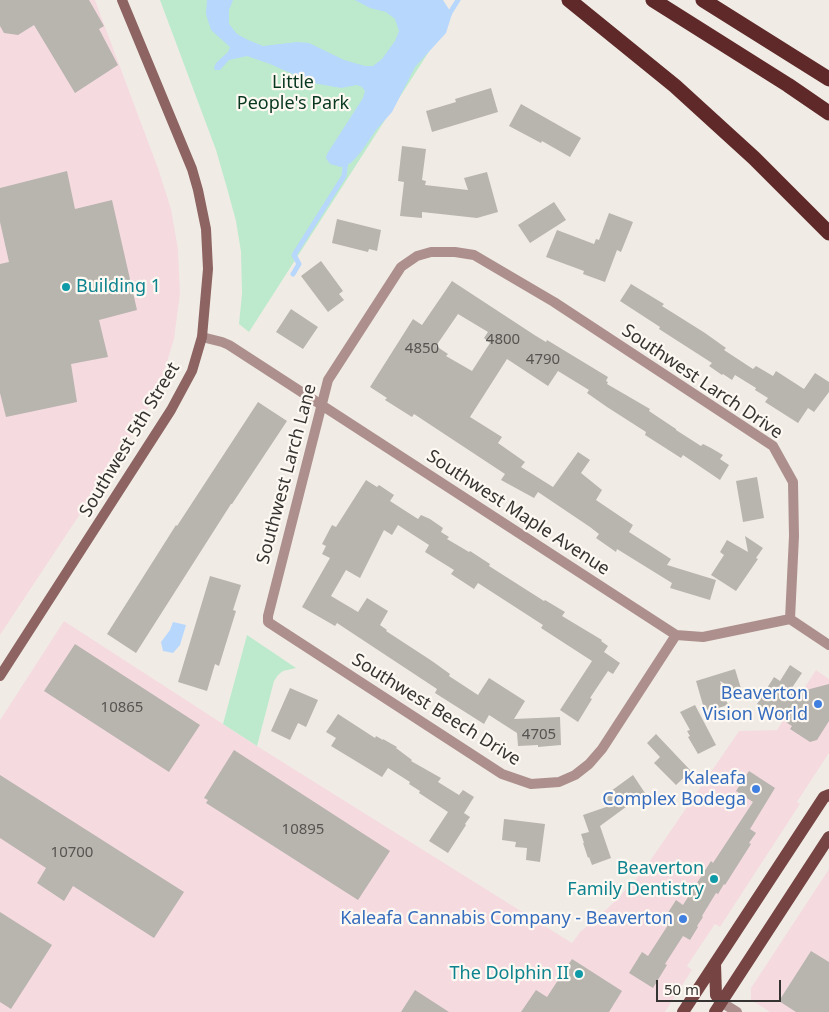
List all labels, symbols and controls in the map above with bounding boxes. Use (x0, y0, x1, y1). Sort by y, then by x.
park label: Little People's Park (237, 72, 349, 115)
place label: Building 1 (76, 276, 161, 298)
marker: Building 1 (60, 281, 72, 293)
street label: Southwest Larch Drive (618, 320, 786, 444)
house number: 4800 (486, 331, 520, 349)
house number: 4850 (405, 340, 439, 358)
house number: 4790 (526, 351, 560, 369)
street label: Southwest 5th Street (75, 359, 185, 521)
street label: Southwest Larch Lane (253, 382, 321, 566)
street label: Southwest Maple Avenue (422, 446, 614, 580)
street label: Southwest Beech Drive (348, 649, 524, 771)
place label: Beaverton Vision World (702, 683, 808, 726)
marker: Beaverton Vision World (812, 698, 824, 710)
house number: 10865 (101, 699, 143, 717)
house number: 4705 (522, 726, 556, 744)
place label: Kaleafa Complex Bodega (602, 768, 746, 811)
marker: Kaleafa Complex Bodega (750, 783, 762, 795)
house number: 10895 (282, 821, 324, 839)
house number: 10700 (51, 844, 93, 862)
place label: Beaverton Family Dentistry (567, 858, 704, 901)
marker: Beaverton Family Dentistry (708, 873, 720, 885)
place label: Kaleafa Cannabis Company - Beaverton (340, 908, 673, 930)
marker: Kaleafa Cannabis Company - Beaverton (677, 913, 689, 925)
place label: The Dolphin II (450, 963, 569, 985)
marker: The Dolphin II (573, 968, 585, 980)
scale bar (659, 970, 784, 1002)
text: 50 m (664, 979, 699, 999)

